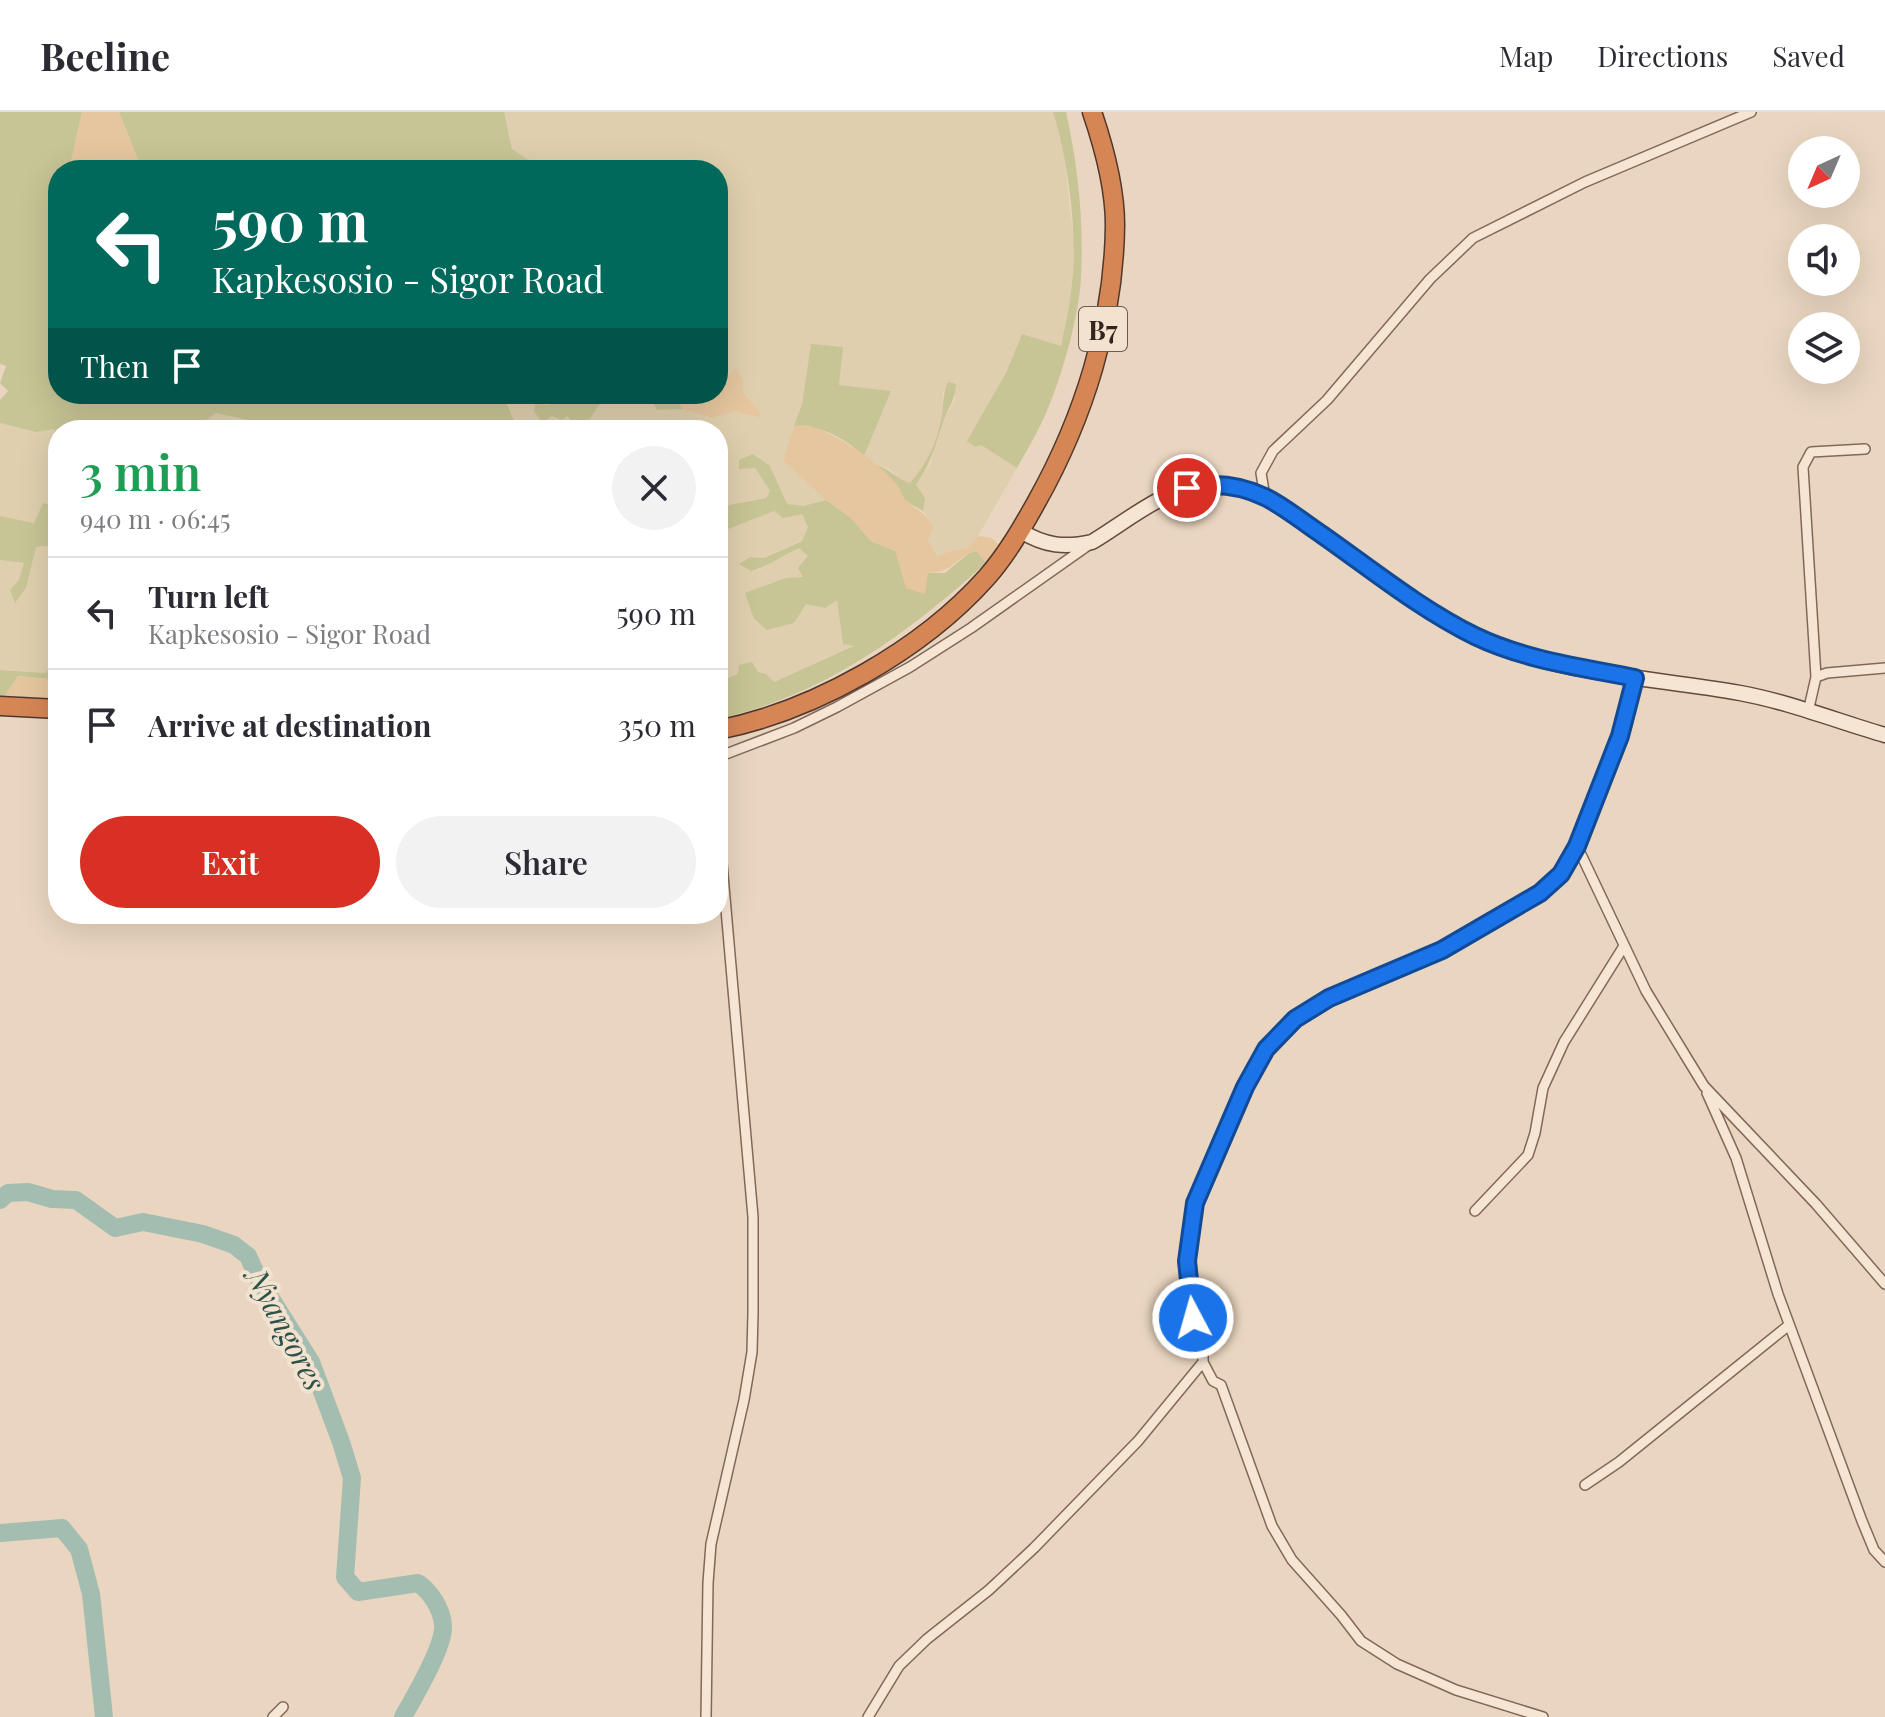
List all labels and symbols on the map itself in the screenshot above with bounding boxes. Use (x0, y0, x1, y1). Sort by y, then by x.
north arrow (1788, 136, 1860, 208)
road number: B7 (1079, 307, 1127, 351)
pin (1153, 454, 1221, 522)
water label: Nyangores (237, 1258, 336, 1397)
position arrow (1151, 1276, 1235, 1360)

